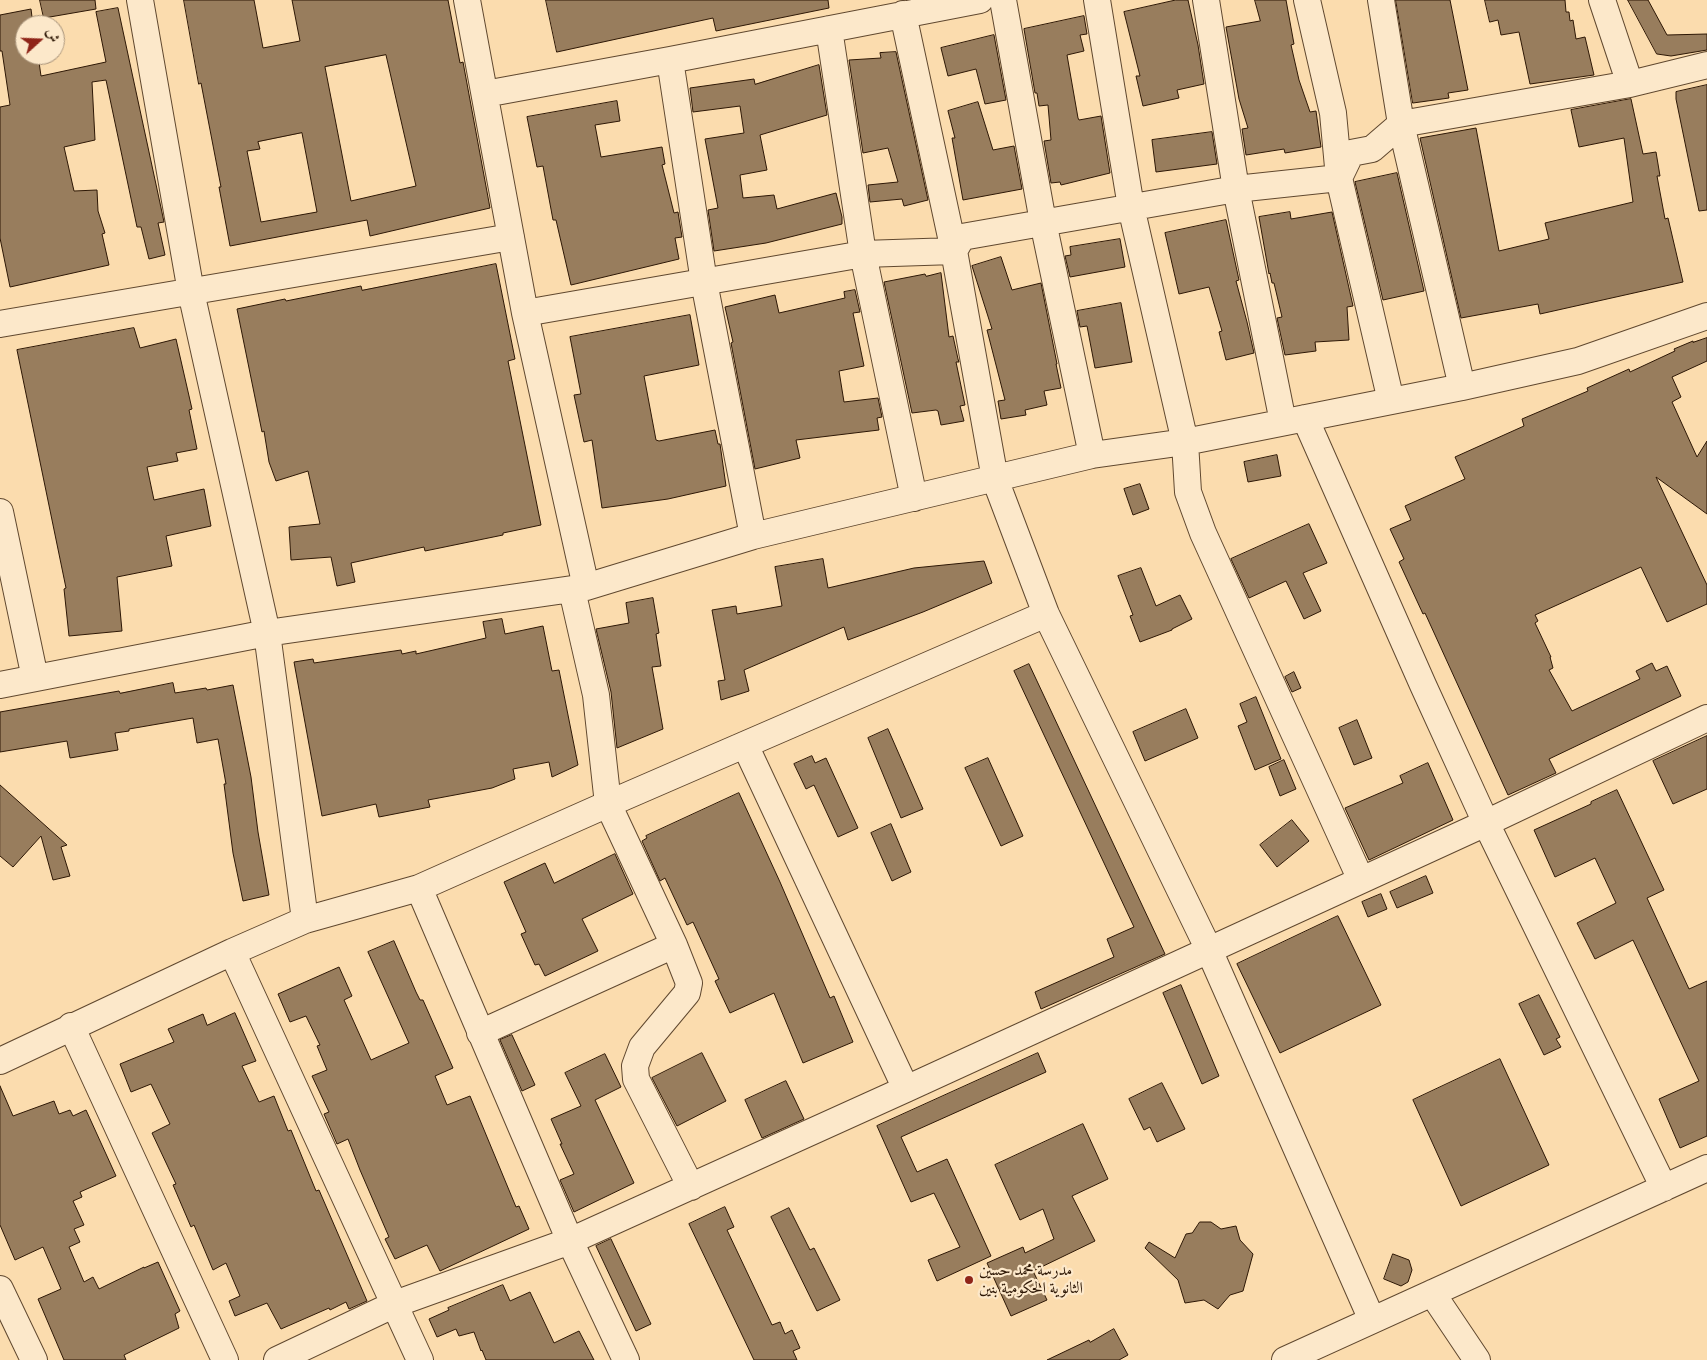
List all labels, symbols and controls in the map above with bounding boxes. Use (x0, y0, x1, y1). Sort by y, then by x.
north arrow (15, 15, 65, 65)
text: ش (41, 25, 65, 45)
place label: مدرسة محمد حسين الثانوية الحكومية بنين (979, 1261, 1083, 1299)
marker: مدرسة محمد حسين الثانوية الحكومية بنين (963, 1274, 975, 1286)

